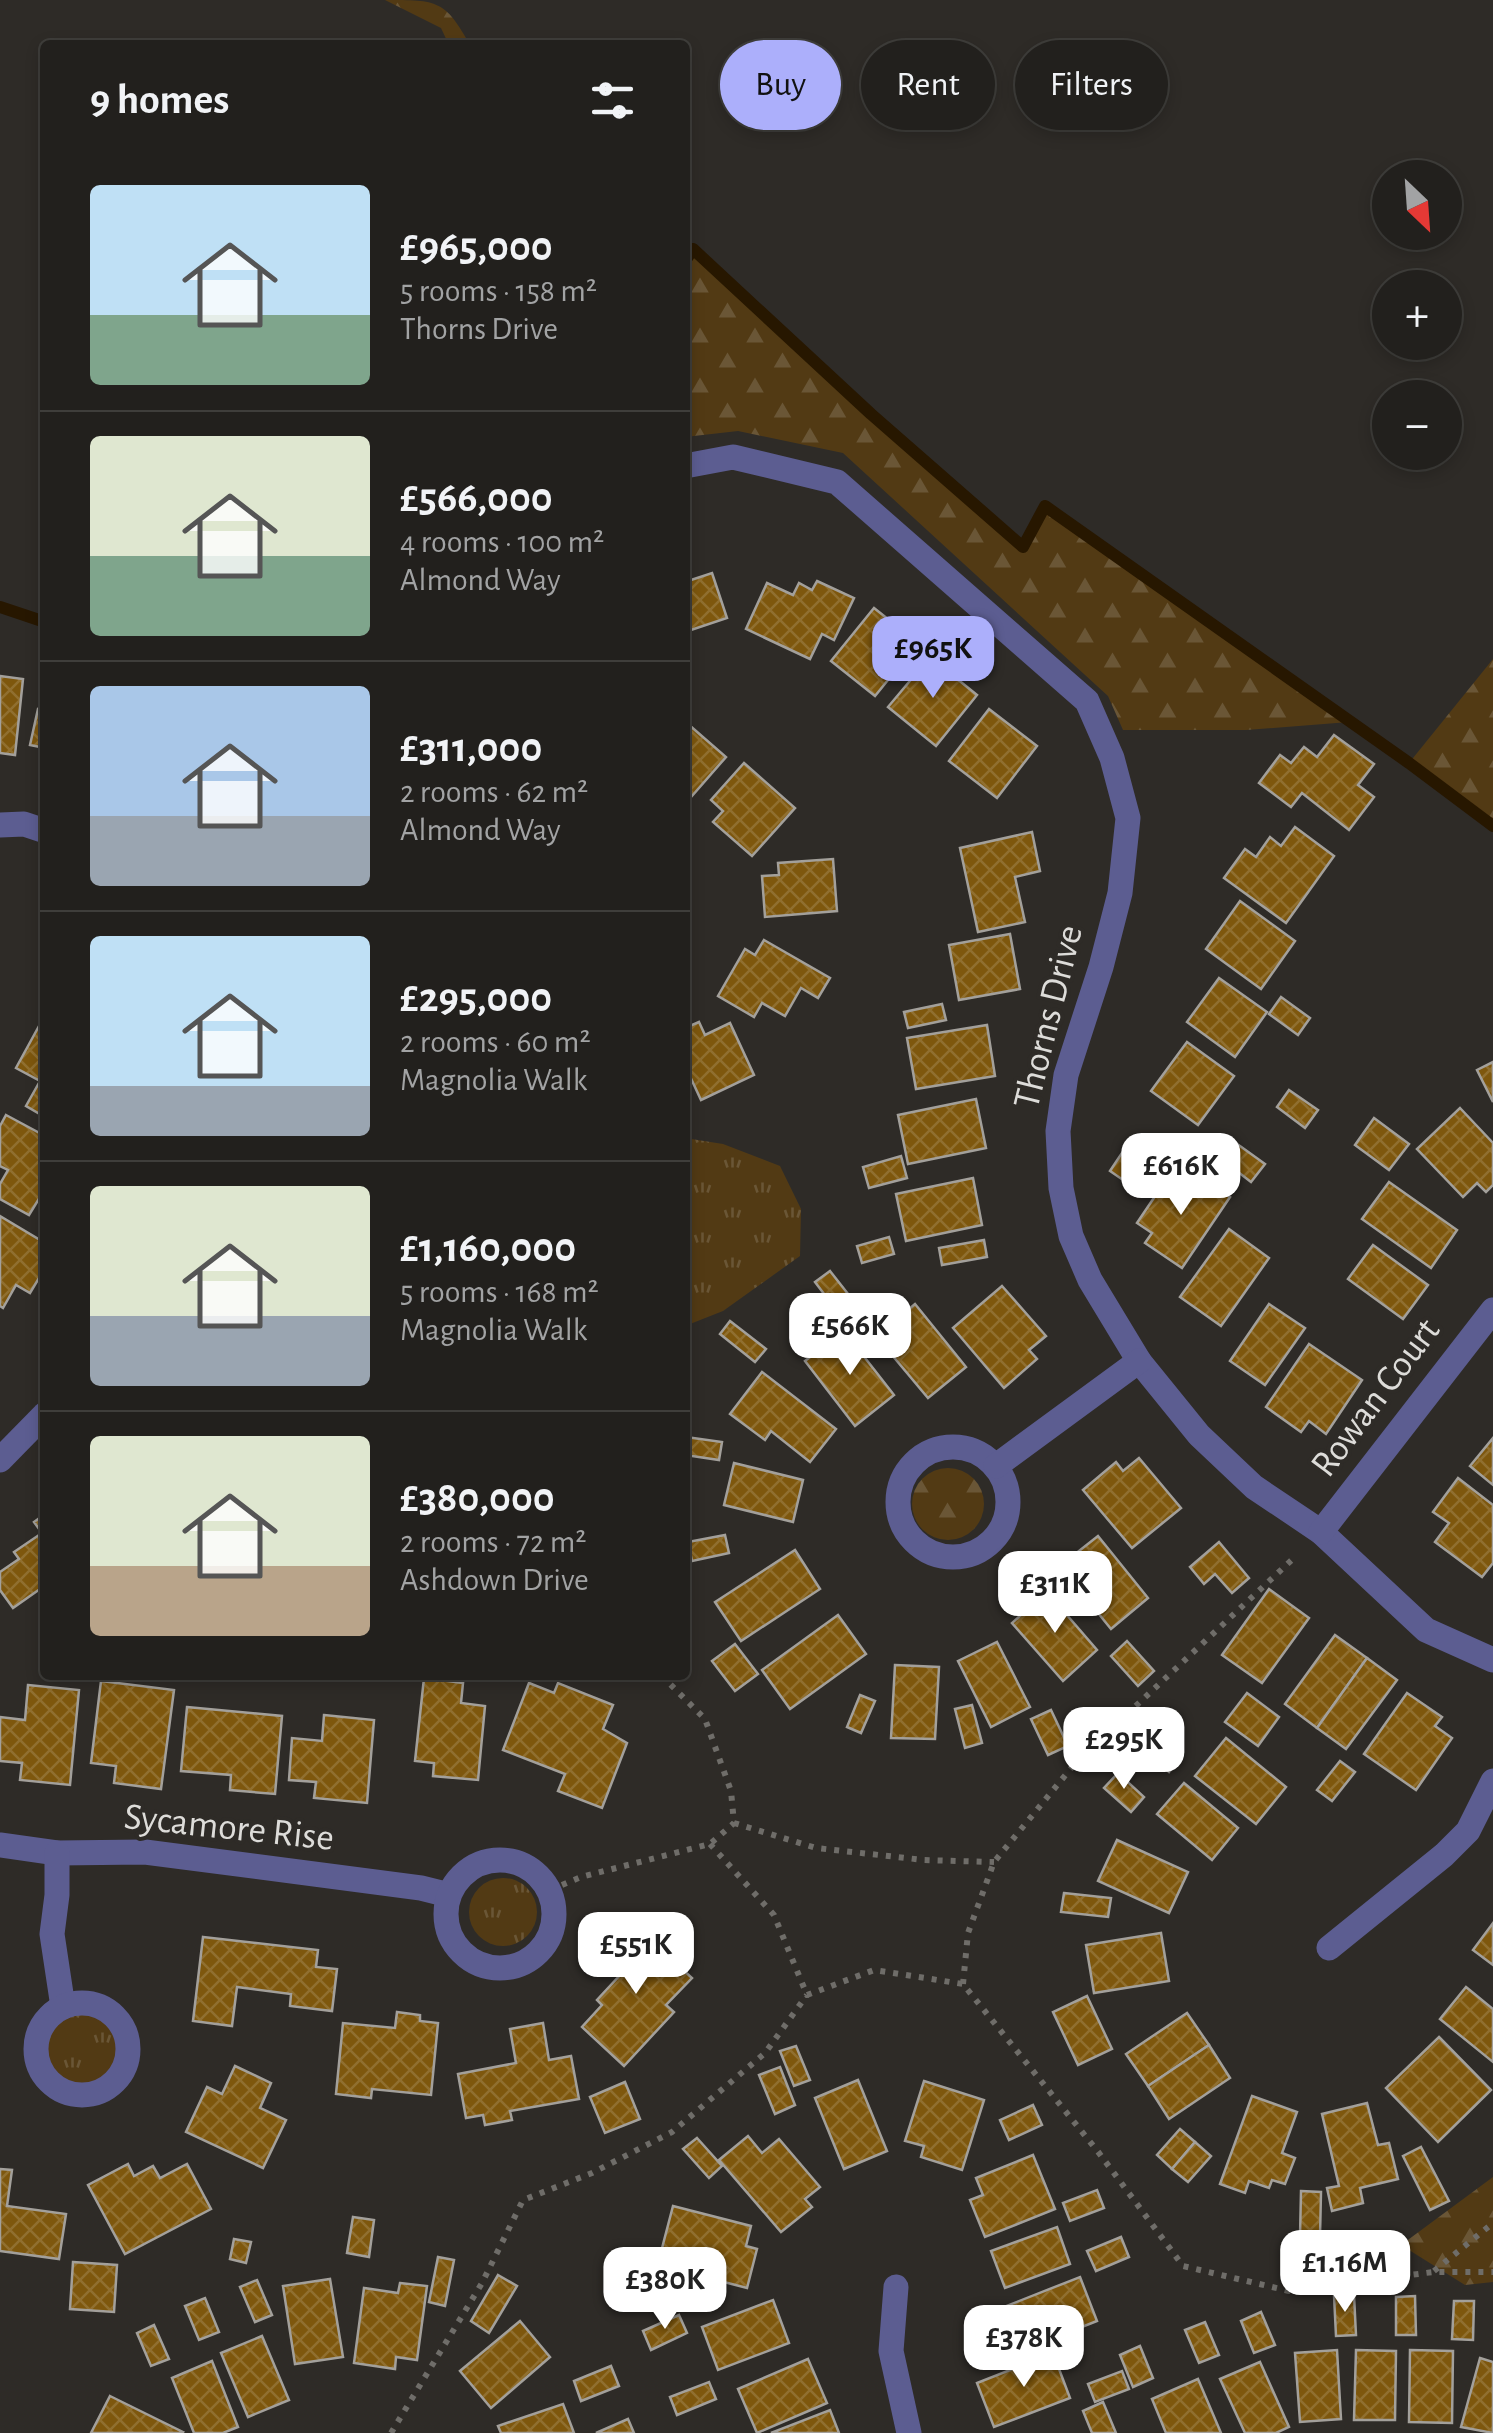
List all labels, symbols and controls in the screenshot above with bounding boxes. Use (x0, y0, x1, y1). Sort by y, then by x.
chip: Buy (720, 40, 841, 130)
chip: Rent (861, 40, 995, 130)
chip: Filters (1015, 40, 1168, 130)
icon: filters (585, 73, 640, 128)
text: 9 homes (90, 79, 229, 121)
north arrow (1372, 160, 1462, 250)
map controls (1372, 160, 1462, 470)
icon: home (170, 225, 290, 345)
text: £965,000 (400, 226, 553, 268)
button: + (1372, 270, 1462, 360)
text: 5 rooms · 158 m² (400, 275, 597, 307)
text: Thorns Drive (400, 313, 558, 345)
button: − (1372, 380, 1462, 470)
icon: home (170, 476, 290, 596)
text: £566,000 (400, 477, 553, 519)
text: 4 rooms · 100 m² (400, 526, 604, 558)
text: Almond Way (400, 564, 561, 596)
pin: £965K (863, 616, 1003, 701)
text: £965K (894, 632, 972, 664)
icon: home (170, 726, 290, 846)
text: £311,000 (400, 727, 542, 769)
text: 2 rooms · 62 m² (400, 776, 588, 808)
text: Almond Way (400, 814, 561, 846)
street label: Thorns Drive (1008, 921, 1090, 1113)
icon: home (170, 976, 290, 1096)
text: £295,000 (400, 977, 552, 1019)
text: 2 rooms · 60 m² (400, 1026, 591, 1058)
text: Magnolia Walk (400, 1064, 587, 1096)
pin: £616K (1111, 1133, 1251, 1218)
text: £616K (1143, 1149, 1219, 1181)
icon: home (170, 1226, 290, 1346)
text: £1,160,000 (400, 1227, 576, 1269)
text: 5 rooms · 168 m² (400, 1276, 599, 1308)
pin: £566K (780, 1293, 920, 1378)
text: £566K (811, 1309, 889, 1341)
street label: Rowan Court (1305, 1312, 1447, 1484)
text: Magnolia Walk (400, 1314, 587, 1346)
icon: home (170, 1476, 290, 1596)
text: £380,000 (400, 1477, 555, 1519)
text: 2 rooms · 72 m² (400, 1526, 587, 1558)
pin: £311K (985, 1551, 1125, 1636)
text: Ashdown Drive (400, 1564, 589, 1596)
text: £311K (1020, 1567, 1090, 1599)
pin: £295K (1054, 1707, 1194, 1792)
text: £295K (1085, 1723, 1163, 1755)
street label: Sycamore Rise (122, 1798, 336, 1858)
pin: £551K (566, 1912, 706, 1997)
text: £551K (600, 1928, 672, 1960)
pin: £1.16M (1264, 2230, 1426, 2315)
text: £1.16M (1302, 2246, 1388, 2278)
pin: £380K (595, 2247, 735, 2332)
text: £380K (625, 2263, 705, 2295)
pin: £378K (954, 2305, 1094, 2390)
text: £378K (986, 2321, 1062, 2353)

